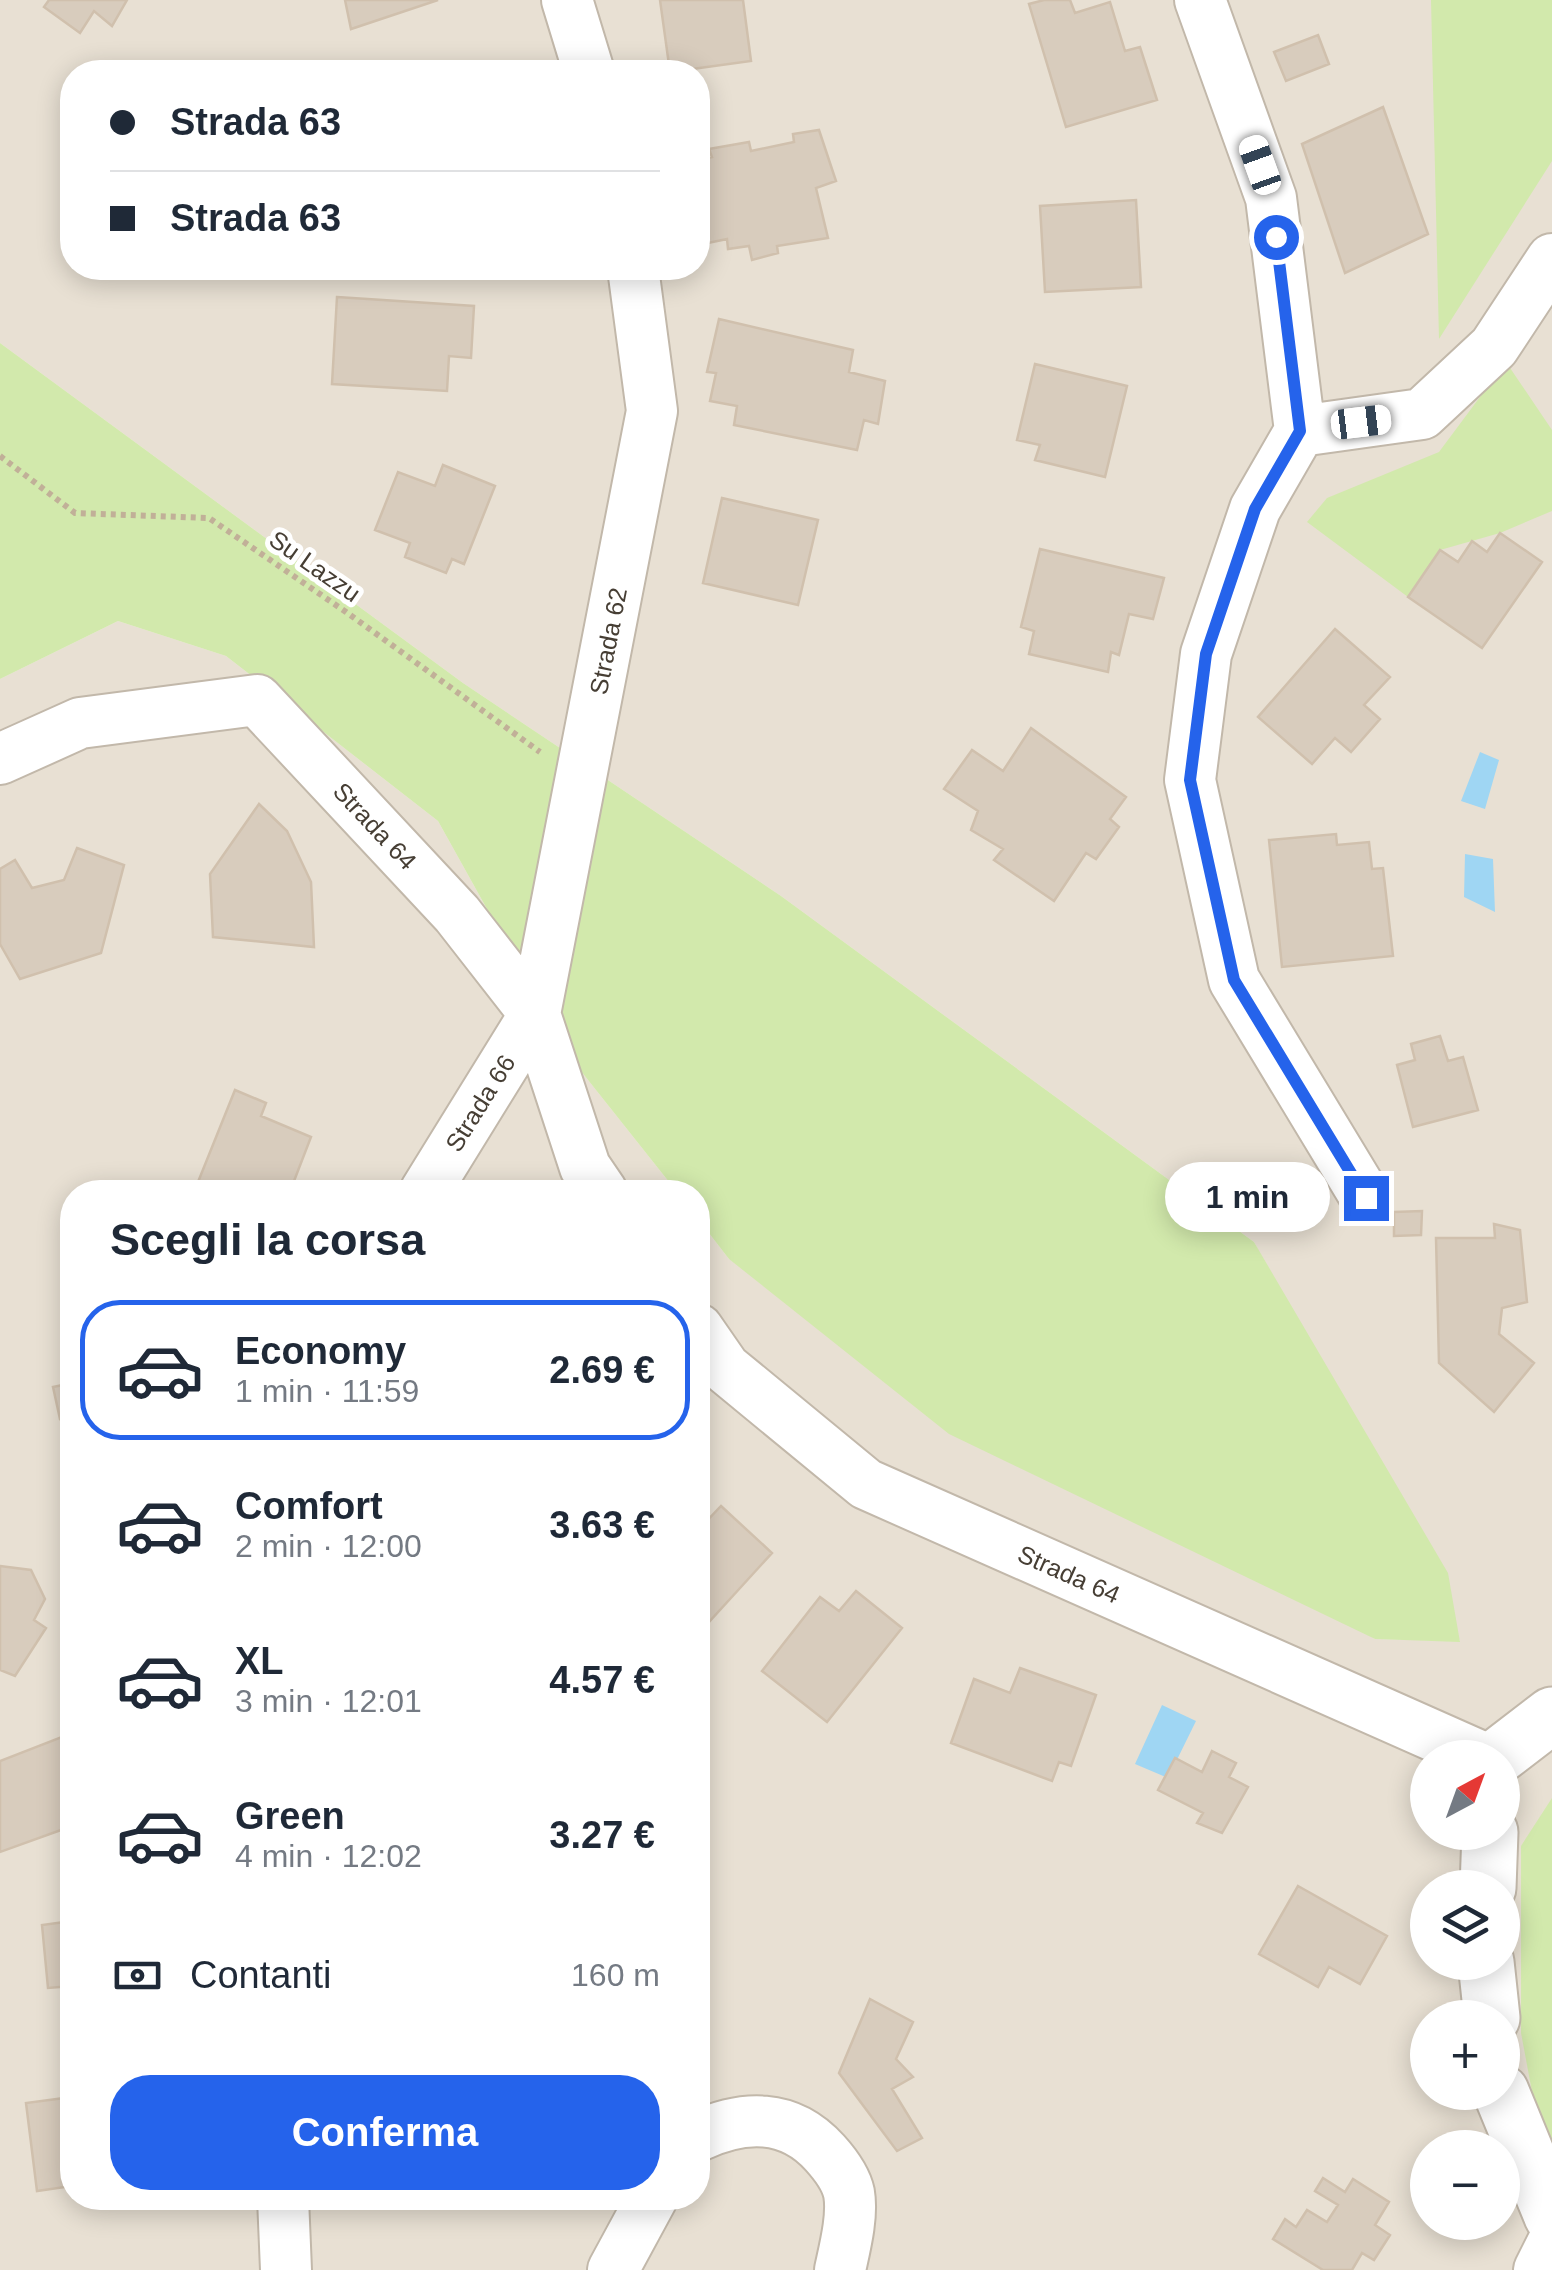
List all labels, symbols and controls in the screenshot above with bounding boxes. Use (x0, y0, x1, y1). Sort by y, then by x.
text: Strada 63 (170, 101, 341, 143)
car (1236, 132, 1284, 198)
text: Strada 63 (170, 197, 341, 239)
route start (1254, 215, 1299, 260)
car (1329, 403, 1393, 441)
street label: Su Lazzu (264, 525, 366, 607)
street label: Strada 62 (584, 585, 632, 697)
street label: Strada 64 (328, 777, 422, 875)
street label: Strada 66 (439, 1050, 521, 1156)
callout: 1 min (1166, 1163, 1331, 1233)
route end (1344, 1176, 1389, 1221)
text: 1 min (1206, 1179, 1289, 1215)
text: Scegli la corsa (110, 1214, 425, 1265)
icon: car (115, 1325, 205, 1415)
text: Economy (235, 1330, 406, 1372)
text: 2.69 € (549, 1349, 655, 1391)
text: 1 min · 11:59 (235, 1373, 419, 1409)
icon: car (115, 1480, 205, 1570)
text: Comfort (235, 1485, 383, 1527)
text: 3.63 € (549, 1504, 655, 1546)
text: 2 min · 12:00 (235, 1528, 422, 1564)
street label: Strada 64 (1014, 1539, 1124, 1609)
icon: car (115, 1635, 205, 1725)
text: XL (235, 1640, 284, 1682)
text: 4.57 € (549, 1659, 655, 1701)
text: 3 min · 12:01 (235, 1683, 422, 1719)
north arrow (1410, 1740, 1520, 1850)
map controls (1410, 1740, 1520, 2240)
icon: car (115, 1790, 205, 1880)
text: Green (235, 1795, 345, 1837)
text: 3.27 € (549, 1814, 655, 1856)
text: 4 min · 12:02 (235, 1838, 422, 1874)
button: layers (1410, 1870, 1520, 1980)
icon: cash (110, 1948, 165, 2003)
text: Contanti (190, 1954, 332, 1996)
text: 160 m (571, 1957, 660, 1993)
button: + (1410, 2000, 1520, 2110)
button: Conferma (110, 2075, 660, 2190)
button: − (1410, 2130, 1520, 2240)

